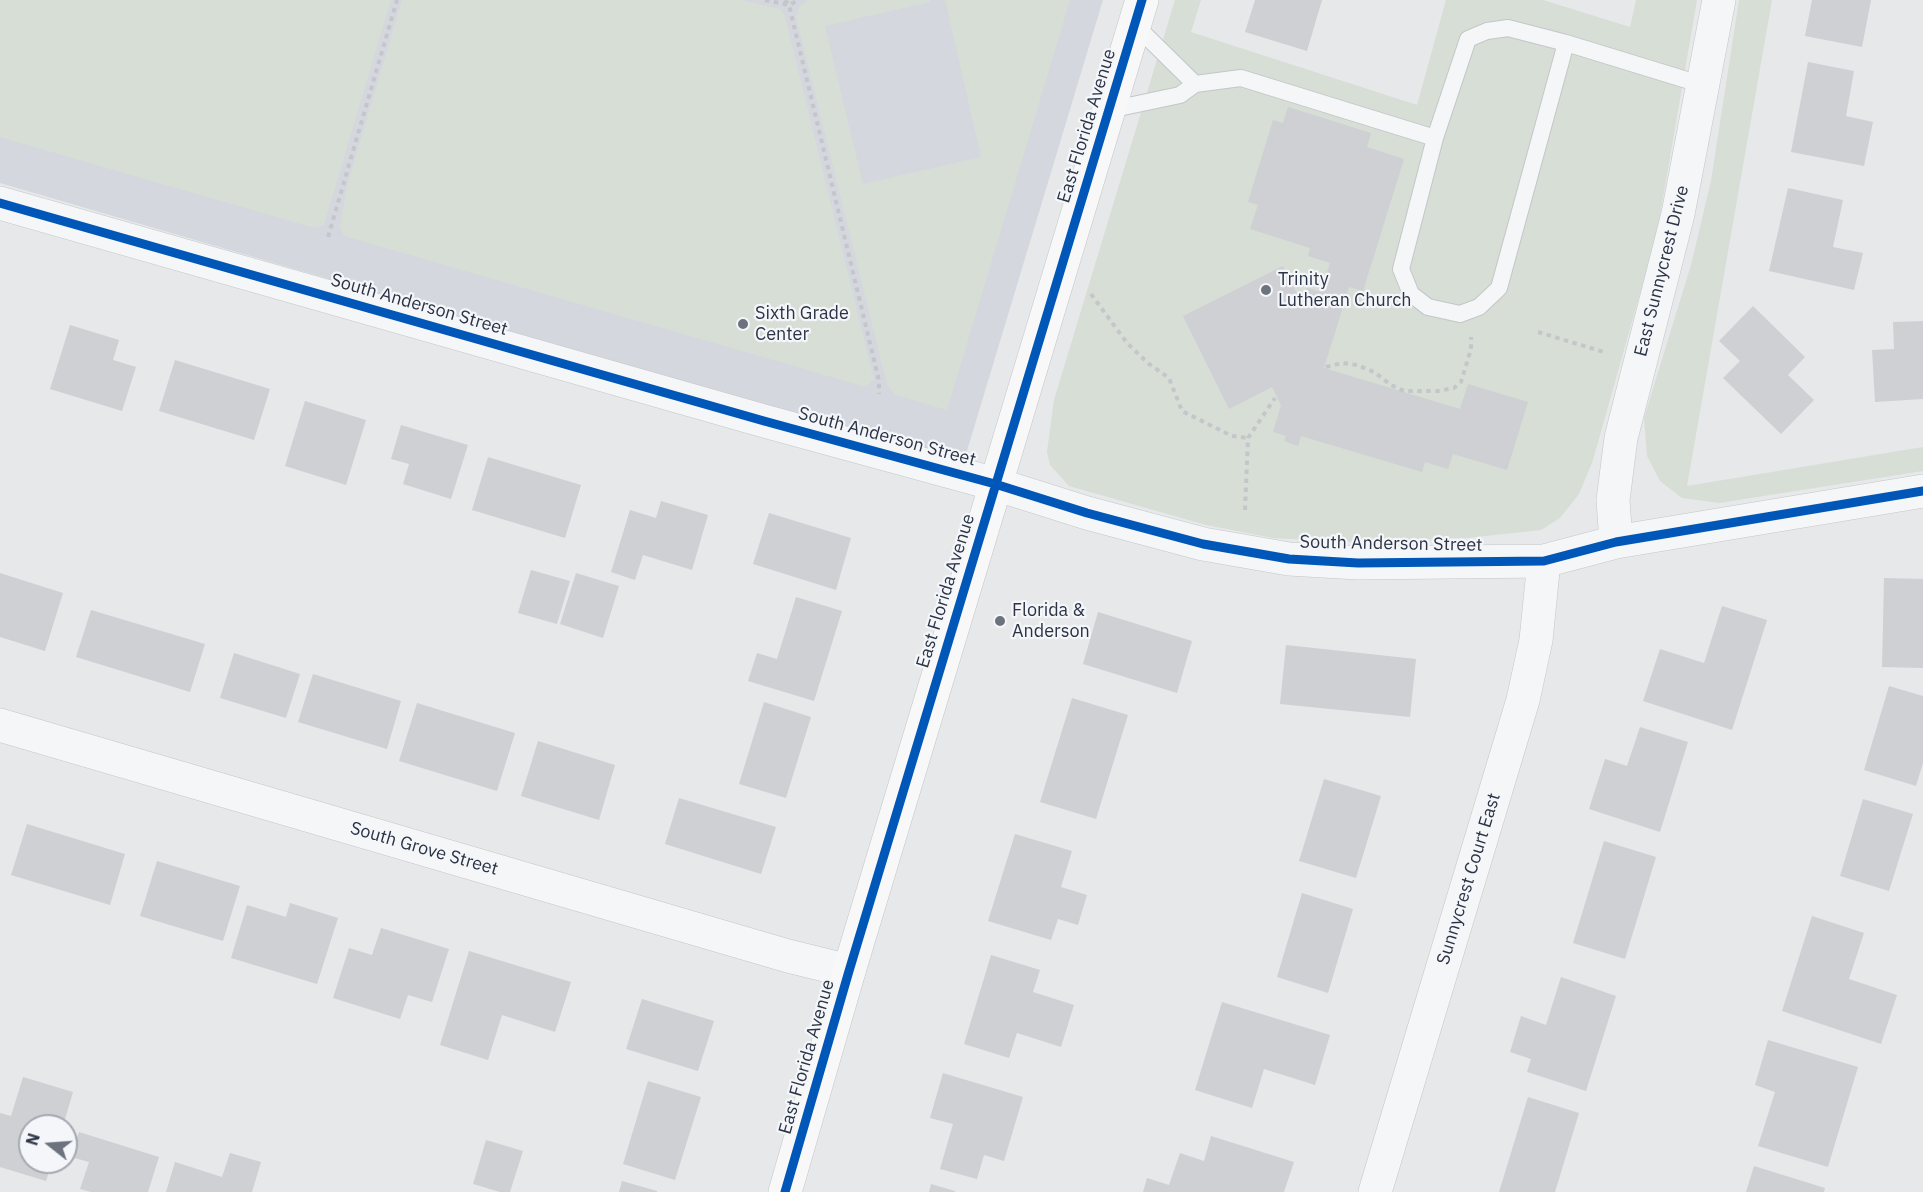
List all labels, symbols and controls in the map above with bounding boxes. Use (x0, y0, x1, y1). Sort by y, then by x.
street label: East Florida Avenue (1053, 46, 1121, 206)
street label: East Sunnycrest Drive (1630, 183, 1694, 359)
street label: South Anderson Street (328, 269, 510, 341)
place label: Trinity Lutheran Church (1278, 269, 1412, 312)
marker: Trinity Lutheran Church (1259, 283, 1273, 297)
place label: Sixth Grade Center (755, 303, 849, 346)
marker: Sixth Grade Center (736, 317, 750, 331)
street label: South Anderson Street (796, 403, 978, 471)
street label: East Florida Avenue (912, 511, 980, 671)
street label: South Anderson Street (1299, 532, 1483, 556)
place label: Florida & Anderson (1012, 600, 1090, 642)
marker: Florida & Anderson (993, 614, 1007, 628)
street label: Sunnycrest Court East (1433, 791, 1505, 967)
street label: South Grove Street (348, 818, 500, 880)
street label: East Florida Avenue (775, 977, 839, 1137)
north arrow (18, 1114, 78, 1174)
text: N (21, 1131, 44, 1148)

